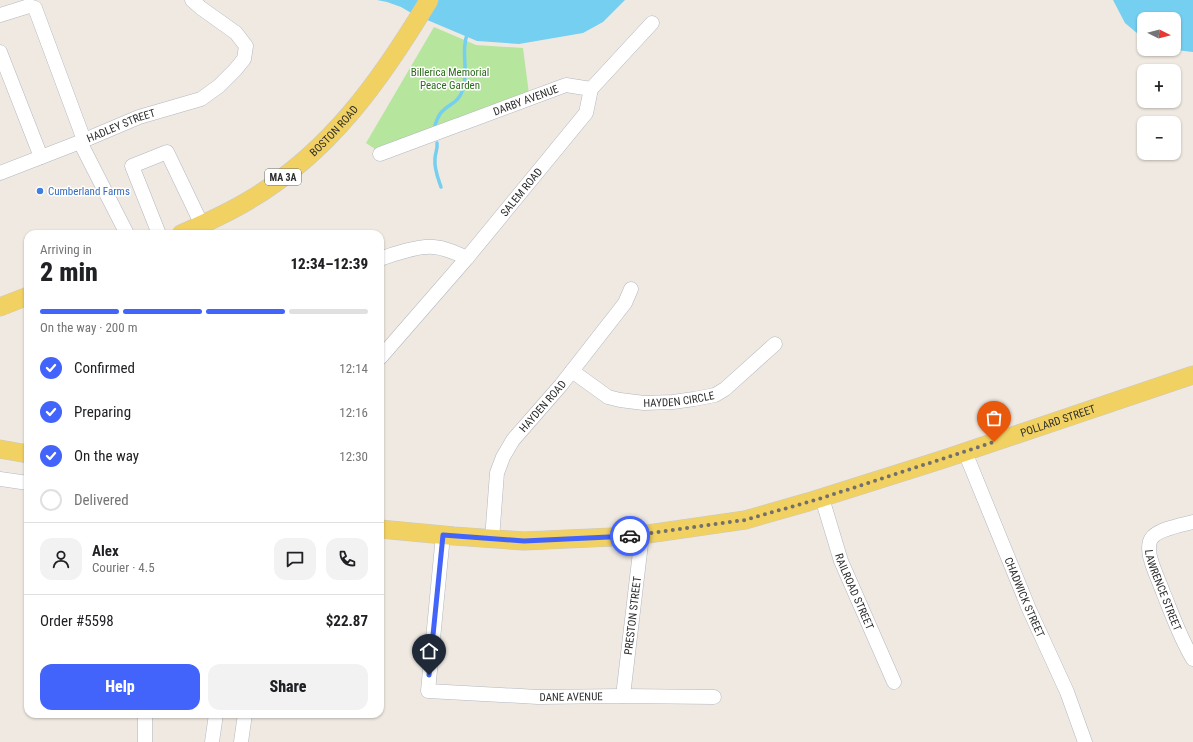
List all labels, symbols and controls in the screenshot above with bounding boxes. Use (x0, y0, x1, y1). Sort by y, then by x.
north arrow (1137, 12, 1181, 56)
map controls (1137, 12, 1181, 160)
button: + (1137, 64, 1181, 108)
park label: Billerica Memorial Peace Garden (411, 66, 489, 92)
street label: DARBY AVENUE (491, 82, 561, 118)
street label: BOSTON ROAD (307, 103, 361, 159)
street label: HADLEY STREET (85, 106, 157, 145)
button: − (1137, 116, 1181, 160)
street label: SALEM ROAD (498, 165, 545, 219)
road number: MA 3A (265, 169, 301, 185)
place label: Cumberland Farms (48, 185, 130, 198)
marker: Cumberland Farms (35, 186, 45, 196)
text: Arriving in (40, 242, 92, 257)
text: 12:34–12:39 (290, 255, 368, 273)
text: 2 min (40, 257, 98, 287)
text: On the way · 200 m (40, 320, 137, 335)
icon: check (40, 357, 62, 379)
text: Confirmed (74, 359, 135, 377)
text: 12:14 (339, 361, 368, 376)
street label: HAYDEN ROAD (516, 378, 569, 435)
street label: HAYDEN CIRCLE (643, 389, 716, 410)
icon: check (40, 401, 62, 423)
pin (977, 401, 1011, 442)
street label: POLLARD STREET (1019, 402, 1097, 439)
text: Preparing (74, 403, 131, 421)
text: 12:16 (339, 405, 368, 420)
icon: bag (983, 407, 1005, 429)
icon: check (40, 445, 62, 467)
text: On the way (74, 447, 139, 465)
text: 12:30 (339, 449, 368, 464)
text: Delivered (74, 491, 129, 509)
courier (610, 516, 650, 556)
icon: car (619, 525, 641, 547)
button: person (40, 538, 82, 580)
button: chat (274, 538, 316, 580)
button: phone (326, 538, 368, 580)
text: Alex (92, 542, 119, 560)
street label: LAWRENCE STREET (1143, 549, 1184, 633)
street label: RAILROAD STREET (833, 552, 877, 632)
street label: CHADWICK STREET (1002, 555, 1048, 640)
text: Courier · 4.5 (92, 560, 155, 575)
street label: PRESTON STREET (621, 575, 644, 655)
text: Order #5598 (40, 612, 114, 630)
text: $22.87 (326, 612, 368, 630)
pin (412, 634, 446, 675)
icon: home (418, 640, 440, 662)
button: Help (40, 664, 200, 710)
button: Share (208, 664, 368, 710)
street label: DANE AVENUE (539, 690, 603, 703)

